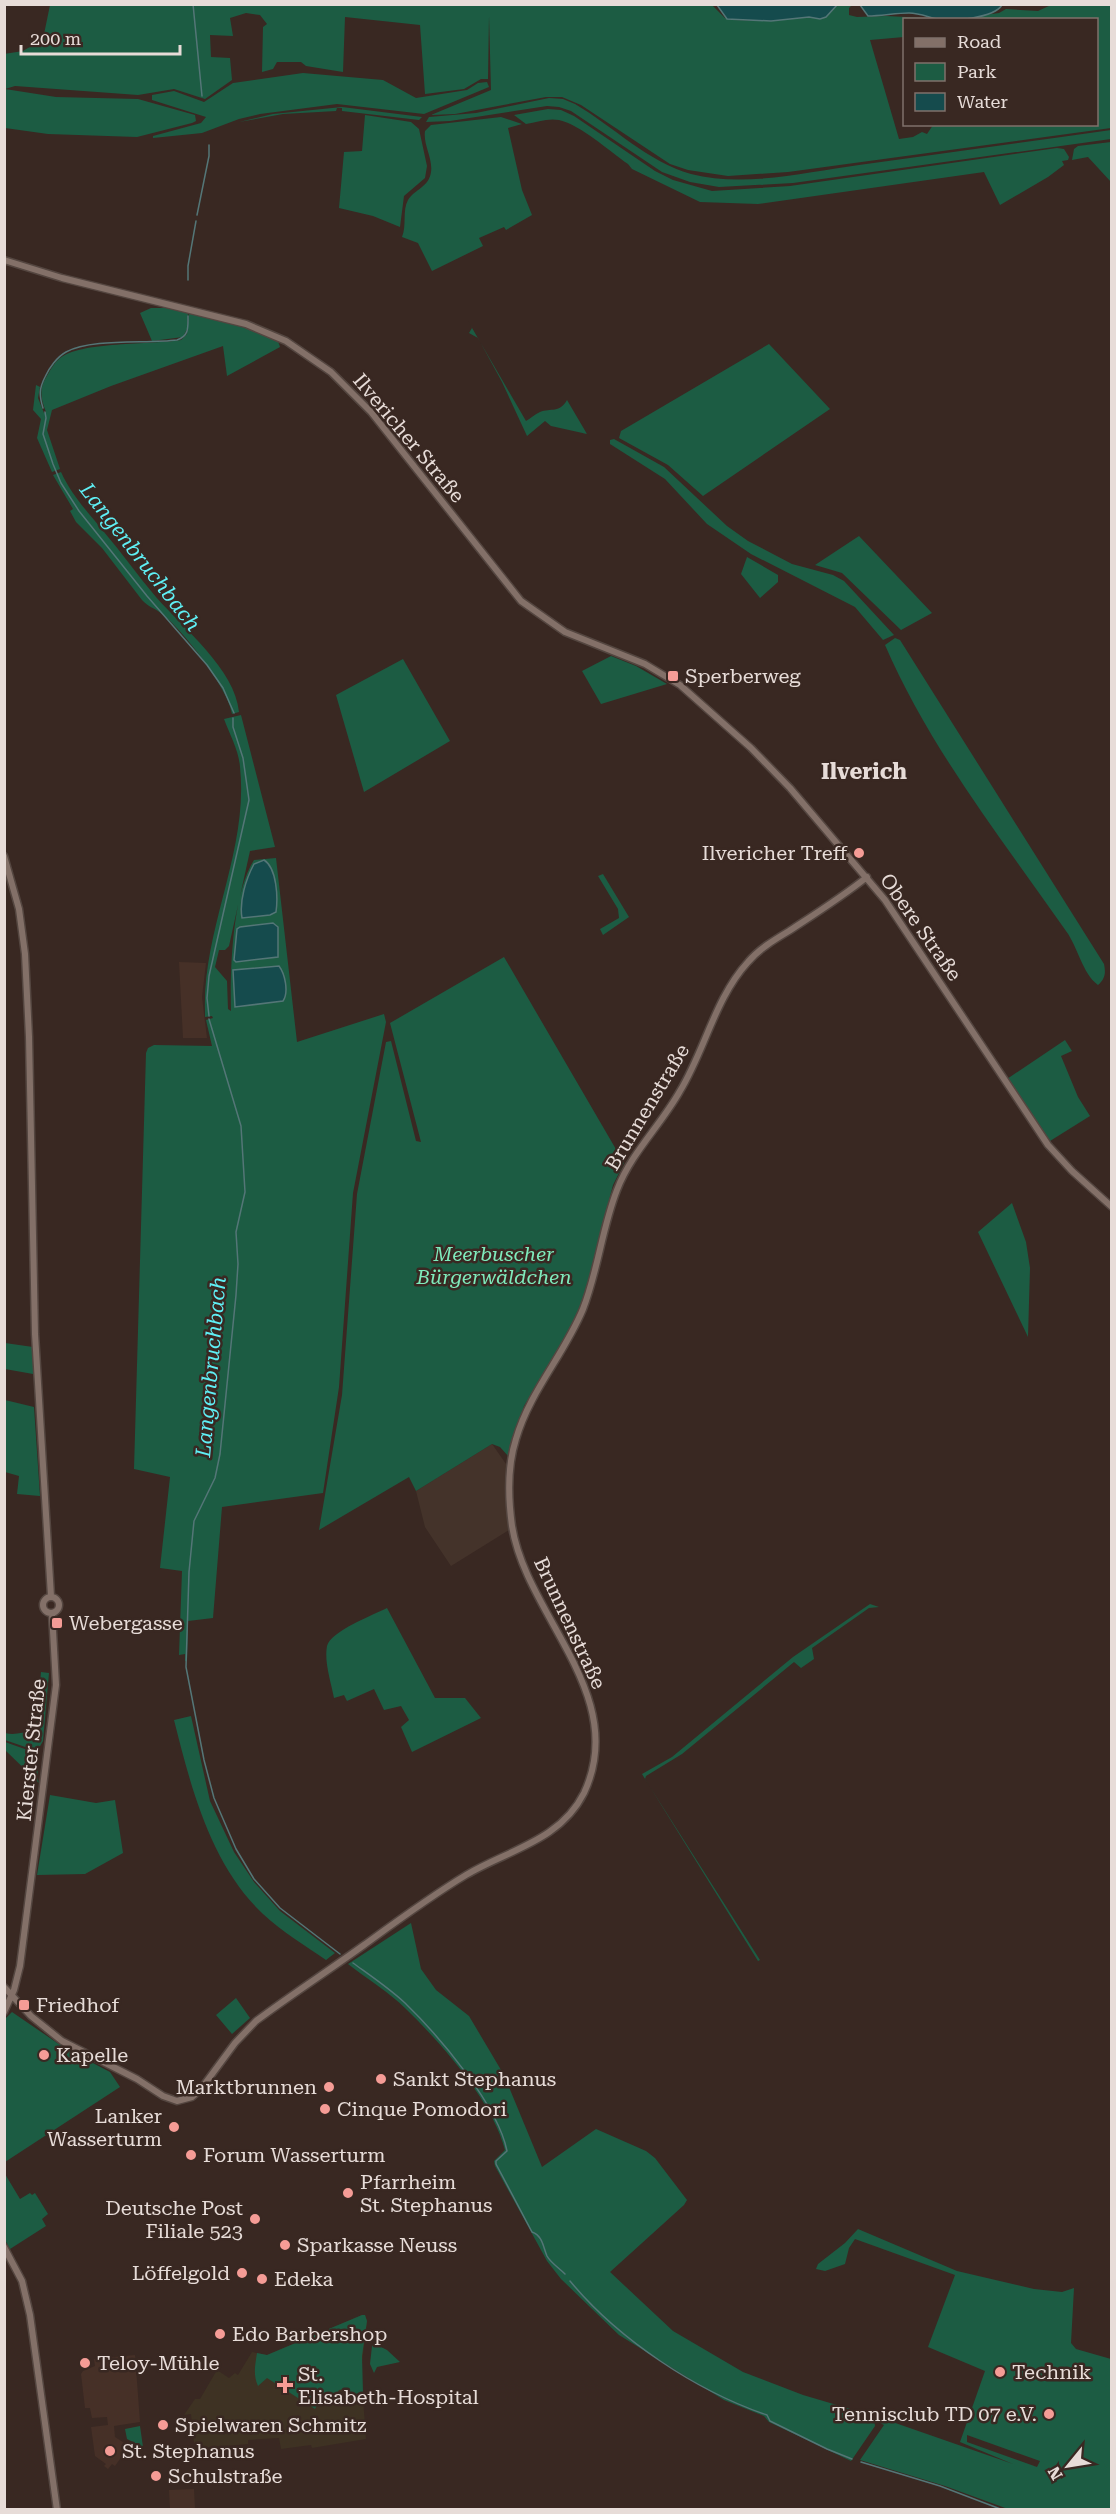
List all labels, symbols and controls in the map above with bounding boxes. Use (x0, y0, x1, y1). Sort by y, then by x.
scale bar (21, 18, 180, 56)
legend (903, 18, 1098, 126)
text: 200 m (30, 28, 81, 49)
text: Road (957, 31, 1002, 52)
text: Park (957, 61, 997, 82)
text: Water (957, 91, 1008, 112)
street label: Ilvericher Straße (348, 369, 470, 507)
water label: Langenbruchbach (74, 477, 205, 636)
place label: Sperberweg (685, 664, 801, 688)
marker: Sperberweg (666, 669, 680, 683)
district label: Ilverich (821, 759, 907, 784)
place label: Ilvericher Treff (702, 841, 848, 865)
marker: Ilvericher Treff (852, 846, 866, 860)
street label: Obere Straße (875, 869, 967, 985)
street label: Brunnenstraße (600, 1040, 694, 1174)
park label: Meerbuscher Bürgerwäldchen (415, 1242, 572, 1289)
water label: Langenbruchbach (191, 1275, 231, 1459)
street label: Brunnenstraße (529, 1553, 611, 1693)
place label: Webergasse (69, 1611, 183, 1635)
marker: Webergasse (50, 1616, 64, 1630)
street label: Kierster Straße (12, 1677, 50, 1823)
place label: Friedhof (36, 1993, 120, 2017)
marker: Friedhof (17, 1998, 31, 2012)
place label: Kapelle (56, 2043, 128, 2067)
marker: Kapelle (37, 2048, 51, 2062)
place label: Sankt Stephanus (393, 2067, 556, 2091)
marker: Sankt Stephanus (374, 2072, 388, 2086)
place label: Marktbrunnen (176, 2075, 317, 2099)
marker: Marktbrunnen (322, 2080, 336, 2094)
place label: Cinque Pomodori (337, 2097, 507, 2121)
marker: Cinque Pomodori (318, 2102, 332, 2116)
place label: Lanker Wasserturm (47, 2104, 162, 2151)
marker: Lanker Wasserturm (167, 2120, 181, 2134)
place label: Forum Wasserturm (203, 2143, 385, 2167)
marker: Forum Wasserturm (184, 2148, 198, 2162)
place label: Pfarrheim St. Stephanus (360, 2170, 493, 2217)
marker: Pfarrheim St. Stephanus (341, 2186, 355, 2200)
place label: Deutsche Post Filiale 523 (105, 2196, 244, 2243)
marker: Deutsche Post Filiale 523 (248, 2212, 262, 2226)
place label: Sparkasse Neuss (297, 2233, 457, 2257)
marker: Sparkasse Neuss (278, 2238, 292, 2252)
place label: Löffelgold (132, 2261, 230, 2285)
marker: Löffelgold (235, 2266, 249, 2280)
place label: Edeka (274, 2267, 334, 2291)
marker: Edeka (255, 2272, 269, 2286)
place label: Edo Barbershop (232, 2322, 387, 2346)
marker: Edo Barbershop (213, 2327, 227, 2341)
place label: Teloy-Mühle (97, 2351, 219, 2375)
marker: Teloy-Mühle (78, 2356, 92, 2370)
place label: Technik (1012, 2360, 1092, 2384)
place label: St. Elisabeth-Hospital (298, 2362, 479, 2409)
marker: Technik (993, 2365, 1007, 2379)
marker: St. Elisabeth-Hospital (276, 2376, 294, 2394)
place label: Tennisclub TD 07 e.V. (832, 2402, 1037, 2426)
marker: Tennisclub TD 07 e.V. (1042, 2407, 1056, 2421)
place label: Spielwaren Schmitz (175, 2413, 366, 2437)
marker: Spielwaren Schmitz (156, 2418, 170, 2432)
north arrow (1038, 2436, 1098, 2496)
place label: St. Stephanus (122, 2439, 255, 2463)
marker: St. Stephanus (103, 2444, 117, 2458)
text: N (1044, 2463, 1067, 2483)
place label: Schulstraße (168, 2464, 283, 2488)
marker: Schulstraße (149, 2469, 163, 2483)

